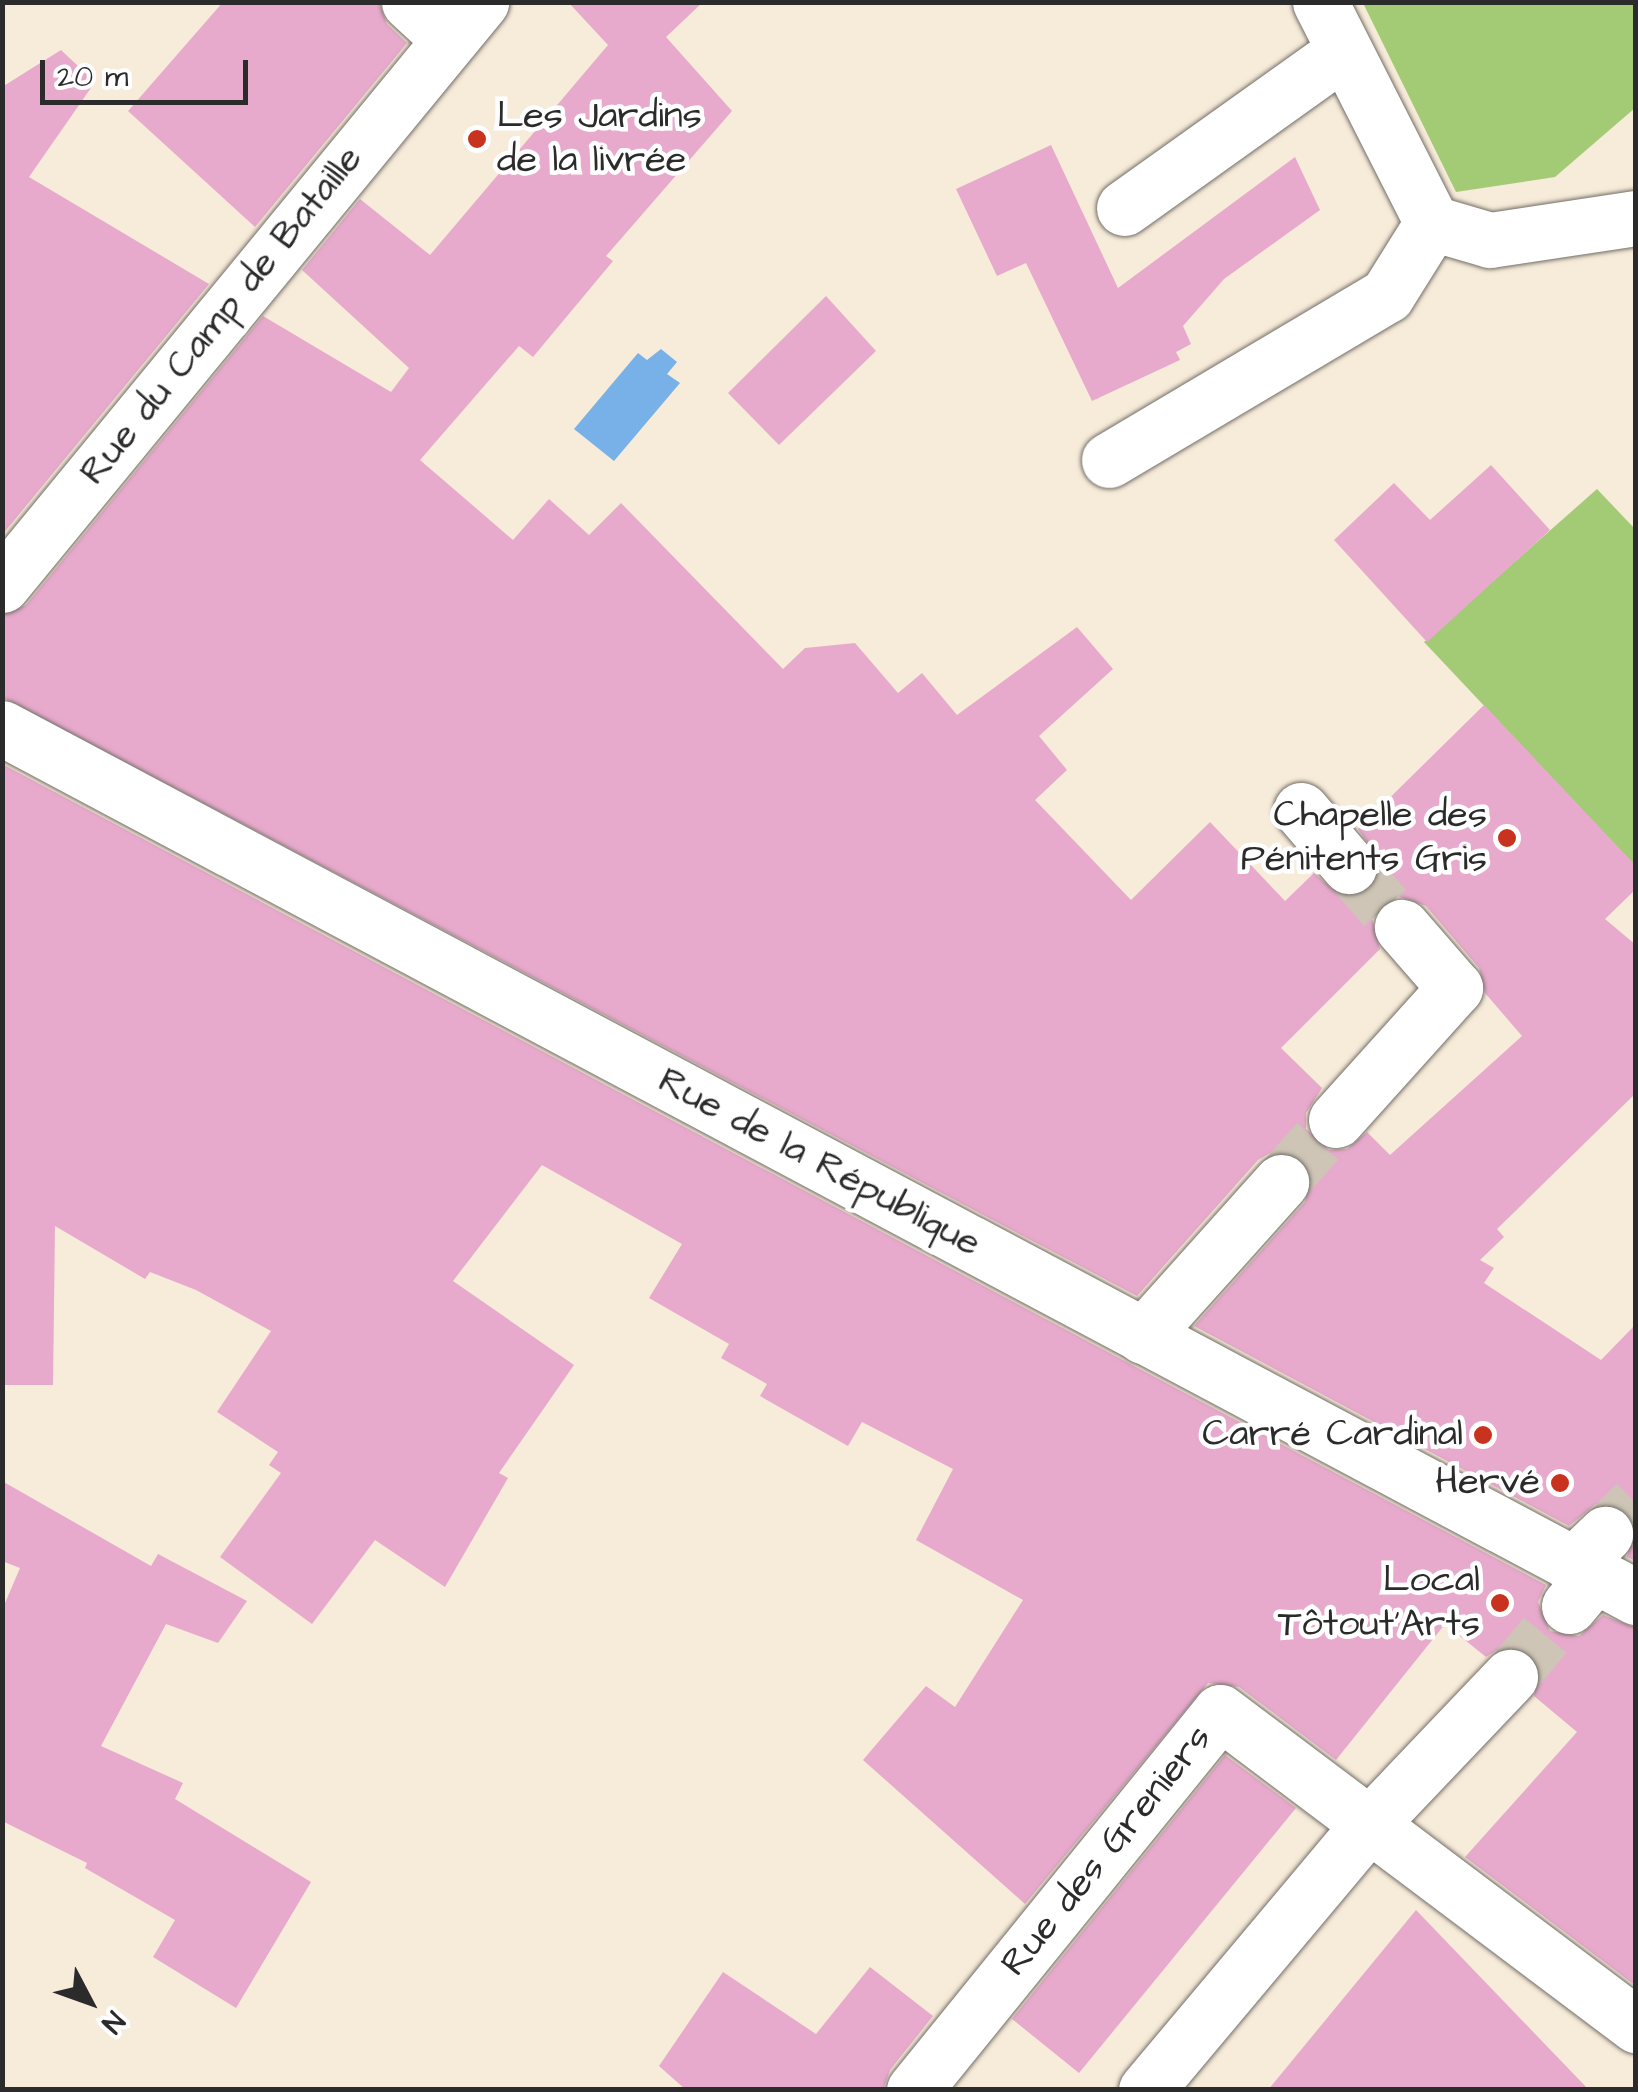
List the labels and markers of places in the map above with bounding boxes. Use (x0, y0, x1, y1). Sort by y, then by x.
place label: Les Jardins de la livrée (497, 94, 702, 183)
marker: Les Jardins de la livrée (466, 128, 488, 150)
place label: Chapelle des Pénitents Gris (1241, 793, 1487, 882)
marker: Chapelle des Pénitents Gris (1496, 827, 1518, 849)
place label: Carré Cardinal (1202, 1412, 1463, 1458)
marker: Carré Cardinal (1472, 1424, 1494, 1446)
place label: Hervé (1435, 1460, 1540, 1506)
marker: Hervé (1549, 1472, 1571, 1494)
place label: Local Tôtout'Arts (1278, 1558, 1480, 1648)
marker: Local Tôtout'Arts (1489, 1592, 1511, 1614)

